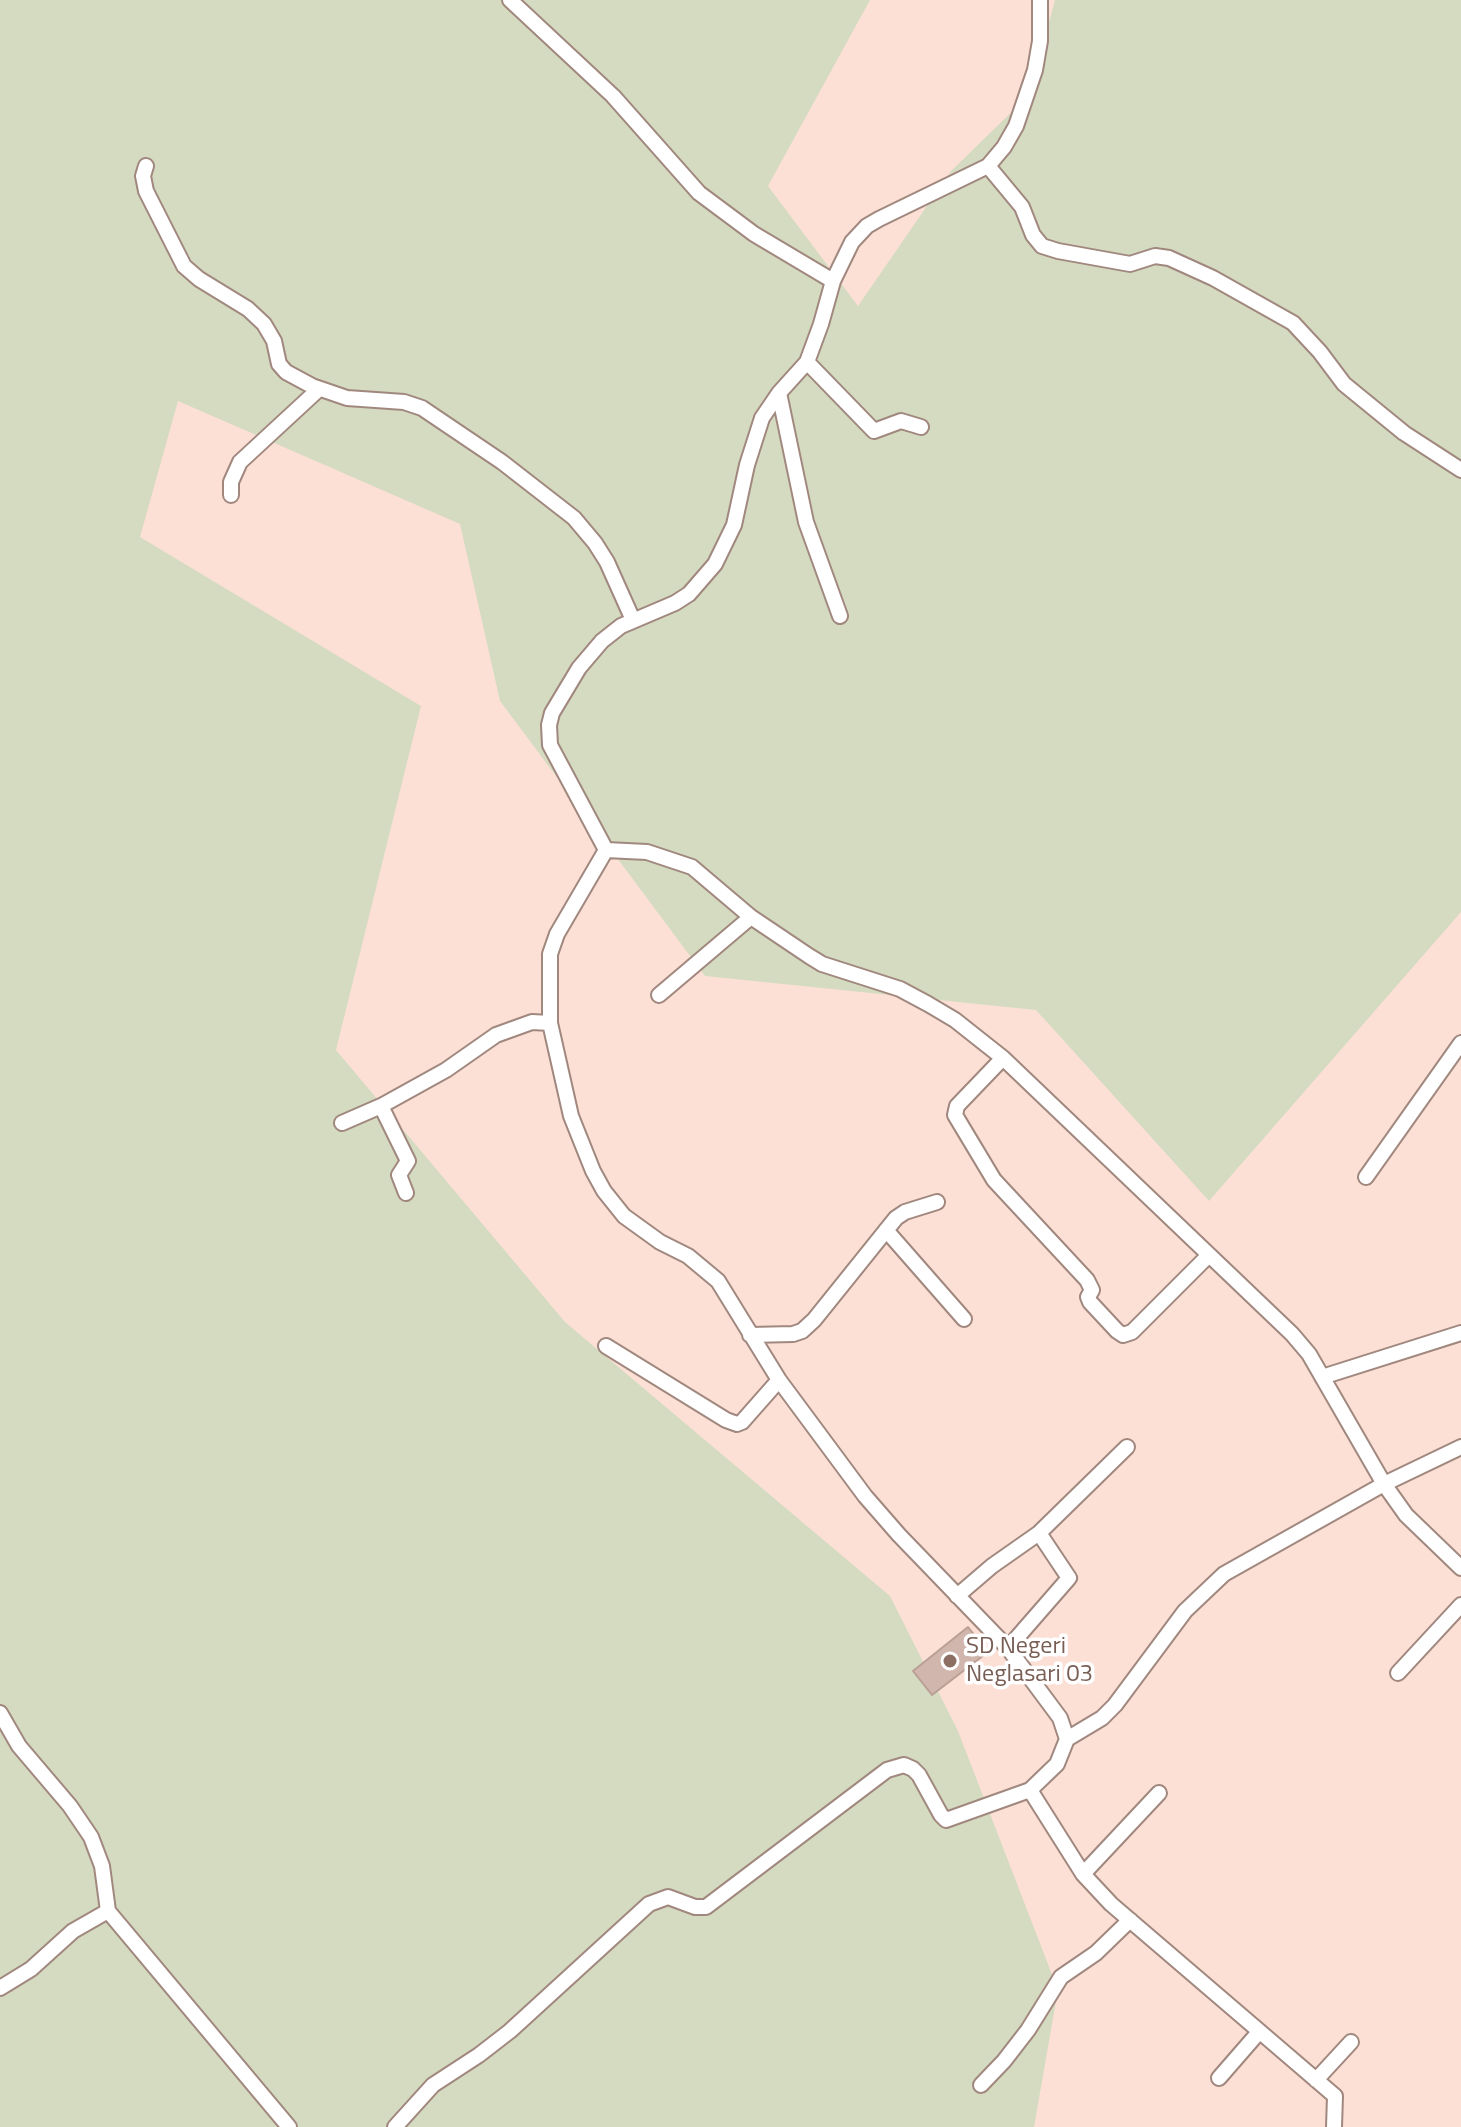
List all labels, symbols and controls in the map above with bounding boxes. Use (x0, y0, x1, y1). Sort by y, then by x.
place label: SD Negeri Neglasari 03 (966, 1633, 1093, 1689)
marker: SD Negeri Neglasari 03 (941, 1652, 959, 1670)

